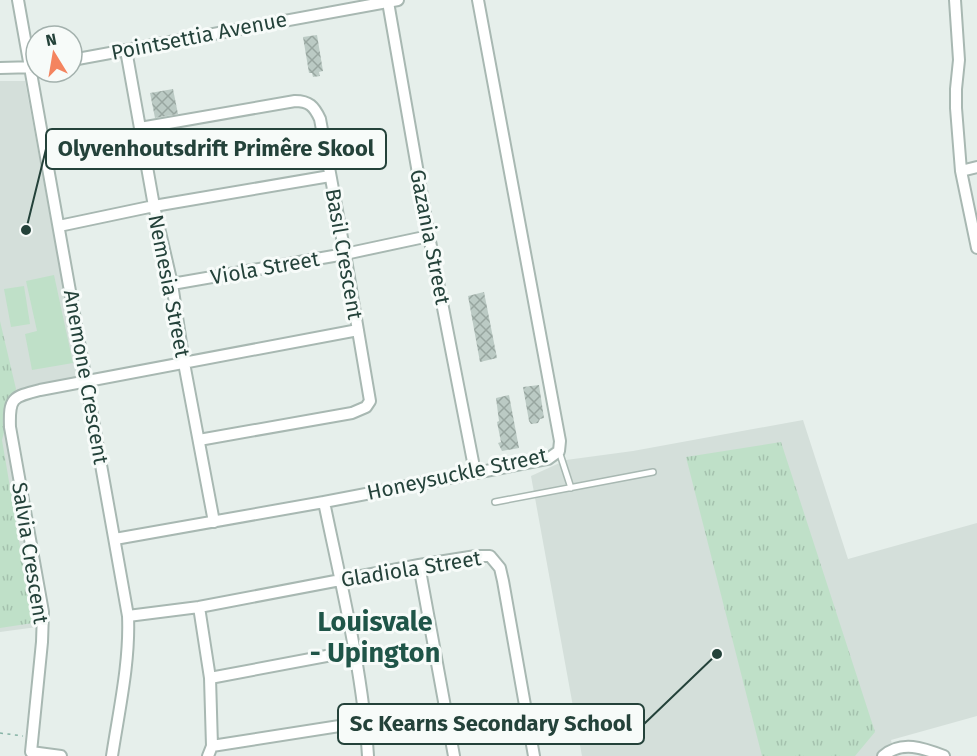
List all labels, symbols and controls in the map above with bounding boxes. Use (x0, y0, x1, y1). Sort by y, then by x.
street label: Pointsettia Avenue (109, 6, 289, 66)
north arrow (24, 24, 84, 84)
text: N (44, 29, 58, 50)
callout: Olyvenhoutsdrift Primêre Skool (46, 129, 386, 169)
text: Olyvenhoutsdrift Primêre Skool (58, 135, 375, 162)
street label: Gazania Street (404, 167, 456, 307)
street label: Basil Crescent (320, 186, 368, 322)
street label: Nemesia Street (142, 212, 196, 360)
street label: Viola Street (209, 246, 322, 290)
street label: Anemone Crescent (58, 288, 114, 467)
street label: Honeysuckle Street (365, 442, 550, 506)
street label: Salvia Crescent (6, 480, 54, 626)
street label: Gladiola Street (339, 545, 483, 593)
district label: Louisvale - Upington (310, 606, 440, 669)
callout: Sc Kearns Secondary School (338, 704, 644, 744)
text: Sc Kearns Secondary School (350, 710, 633, 737)

